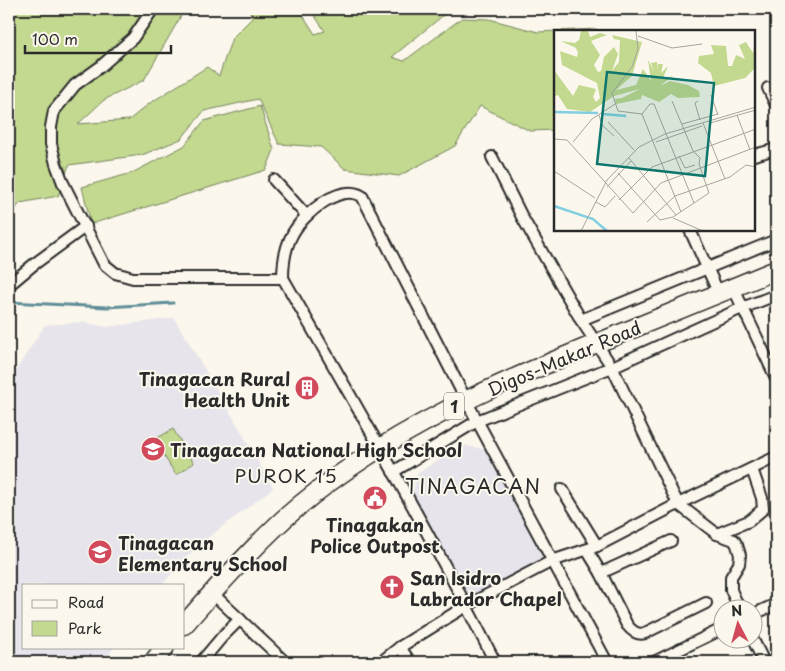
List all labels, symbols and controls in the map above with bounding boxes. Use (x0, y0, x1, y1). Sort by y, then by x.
scale bar (25, 22, 171, 54)
text: 100 m (32, 27, 78, 50)
inset map (554, 30, 755, 231)
street label: Digos-Makar Road (483, 313, 645, 403)
place label: Tinagacan Rural Health Unit (139, 365, 290, 413)
building icon: Tinagacan Rural Health Unit (294, 375, 320, 401)
road number: 1 (444, 392, 464, 420)
school or university icon: Tinagacan National High School (140, 436, 166, 462)
place label: Tinagacan National High School (170, 436, 462, 463)
district label: PUROK 15 (234, 461, 338, 489)
district label: TINAGACAN (405, 471, 541, 501)
public building icon: Tinagakan Police Outpost (362, 485, 388, 511)
place label: Tinagakan Police Outpost (310, 511, 440, 559)
place label: Tinagacan Elementary School (118, 529, 288, 577)
school or university icon: Tinagacan Elementary School (87, 539, 113, 565)
place label: San Isidro Labrador Chapel (410, 564, 562, 612)
church icon: San Isidro Labrador Chapel (379, 574, 405, 600)
legend (22, 584, 185, 648)
text: Road (68, 590, 104, 613)
north arrow (712, 598, 762, 648)
text: N (730, 600, 743, 622)
text: Park (68, 616, 102, 639)

